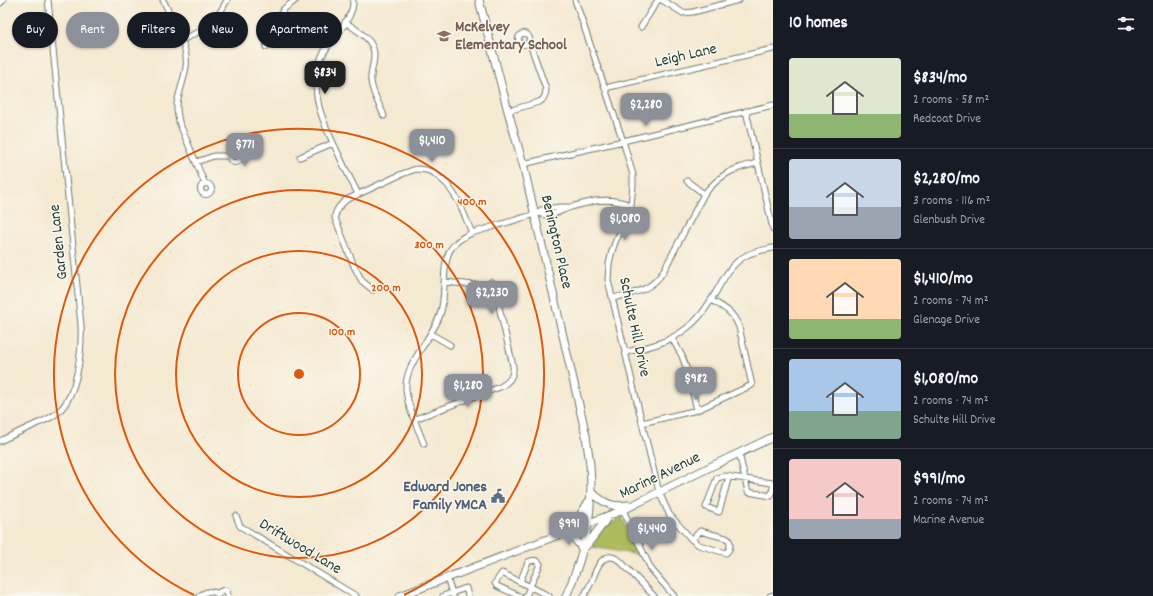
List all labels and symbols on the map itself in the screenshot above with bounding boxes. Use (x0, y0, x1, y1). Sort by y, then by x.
place label: McKelvey Elementary School (455, 16, 567, 57)
school or university icon: McKelvey Elementary School (436, 28, 452, 44)
street label: Leigh Lane (653, 38, 719, 74)
pin: $834 (301, 61, 349, 95)
pin: $2,280 (613, 93, 679, 127)
pin: $1,410 (399, 129, 465, 163)
pin: $771 (221, 133, 269, 167)
street label: Benington Place (534, 193, 578, 291)
text: 400 m (457, 194, 487, 211)
street label: Garden Lane (44, 203, 74, 281)
pin: $1,080 (592, 207, 658, 241)
text: 300 m (414, 237, 444, 254)
street label: Schulte Hill Drive (612, 275, 656, 379)
text: 200 m (371, 280, 401, 297)
pin: $2,230 (459, 281, 525, 315)
text: 100 m (329, 324, 355, 341)
centre of rings (292, 367, 306, 381)
pin: $982 (672, 367, 720, 401)
pin: $1,280 (435, 374, 501, 408)
street label: Marine Avenue (616, 446, 704, 506)
place label: Edward Jones Family YMCA (403, 476, 487, 517)
public building icon: Edward Jones Family YMCA (490, 488, 506, 504)
pin: $991 (545, 512, 593, 546)
street label: Driftwood Lane (254, 513, 346, 581)
pin: $1,440 (619, 517, 685, 551)

